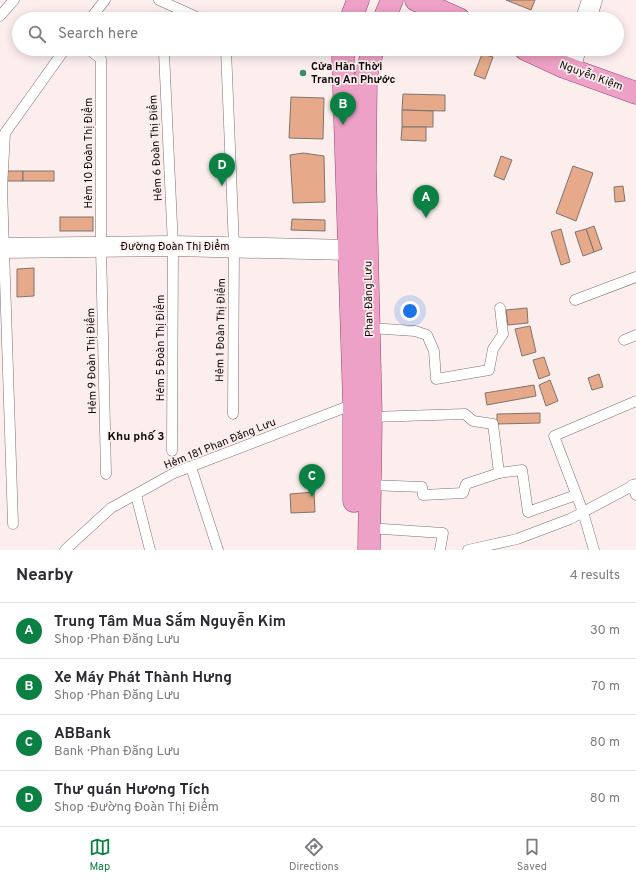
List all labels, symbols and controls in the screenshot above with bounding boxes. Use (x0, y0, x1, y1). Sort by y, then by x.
search box (12, 12, 624, 56)
icon: search (26, 23, 48, 45)
text: Search here (58, 25, 138, 44)
street label: Nguyễn Kiệm (557, 57, 625, 94)
place label: Cửa Hàn Thời Trang An Phước (311, 60, 395, 87)
marker: Cửa Hàn Thời Trang An Phước (298, 68, 308, 78)
pin: B (330, 92, 356, 125)
street label: Hẻm 6 Đoàn Thị Điểm (145, 95, 166, 201)
street label: Hẻm 10 Đoàn Thị Điểm (81, 98, 96, 208)
pin: D (209, 153, 235, 186)
pin: A (413, 185, 439, 218)
street label: Đường Đoàn Thị Điểm (121, 239, 230, 254)
street label: Phan Đăng Lưu (361, 261, 377, 337)
street label: Hẻm 1 Đoàn Thị Điểm (212, 278, 229, 382)
street label: Hẻm 5 Đoàn Thị Điểm (153, 295, 168, 401)
your location (400, 301, 420, 321)
street label: Hẻm 9 Đoàn Thị Điểm (83, 308, 100, 414)
street label: Hẻm 181 Phan Đăng Lưu (162, 415, 278, 473)
district label: Khu phố 3 (108, 429, 164, 445)
pin: C (299, 464, 325, 497)
text: Nearby (16, 565, 73, 587)
text: 4 results (570, 568, 620, 584)
text: Trung Tâm Mua Sắm Nguyễn Kim (54, 613, 286, 632)
text: A (24, 623, 34, 639)
text: 30 m (590, 623, 620, 639)
text: Shop · Phan Đăng Lưu (54, 632, 180, 648)
text: Xe Máy Phát Thành Hưng (54, 669, 232, 688)
text: B (25, 679, 33, 695)
text: 70 m (591, 679, 620, 695)
text: Shop · Phan Đăng Lưu (54, 688, 180, 704)
text: ABBank (54, 725, 111, 744)
text: C (25, 735, 33, 751)
text: 80 m (590, 735, 620, 751)
text: Bank · Phan Đăng Lưu (54, 744, 180, 760)
text: Thư quán Hương Tích (54, 781, 210, 800)
text: D (24, 791, 34, 807)
text: 80 m (590, 791, 620, 807)
text: Shop · Đường Đoàn Thị Điểm (54, 800, 219, 816)
tab: Map (89, 836, 111, 874)
tab: Directions (289, 836, 339, 874)
tab: Saved (517, 836, 547, 874)

